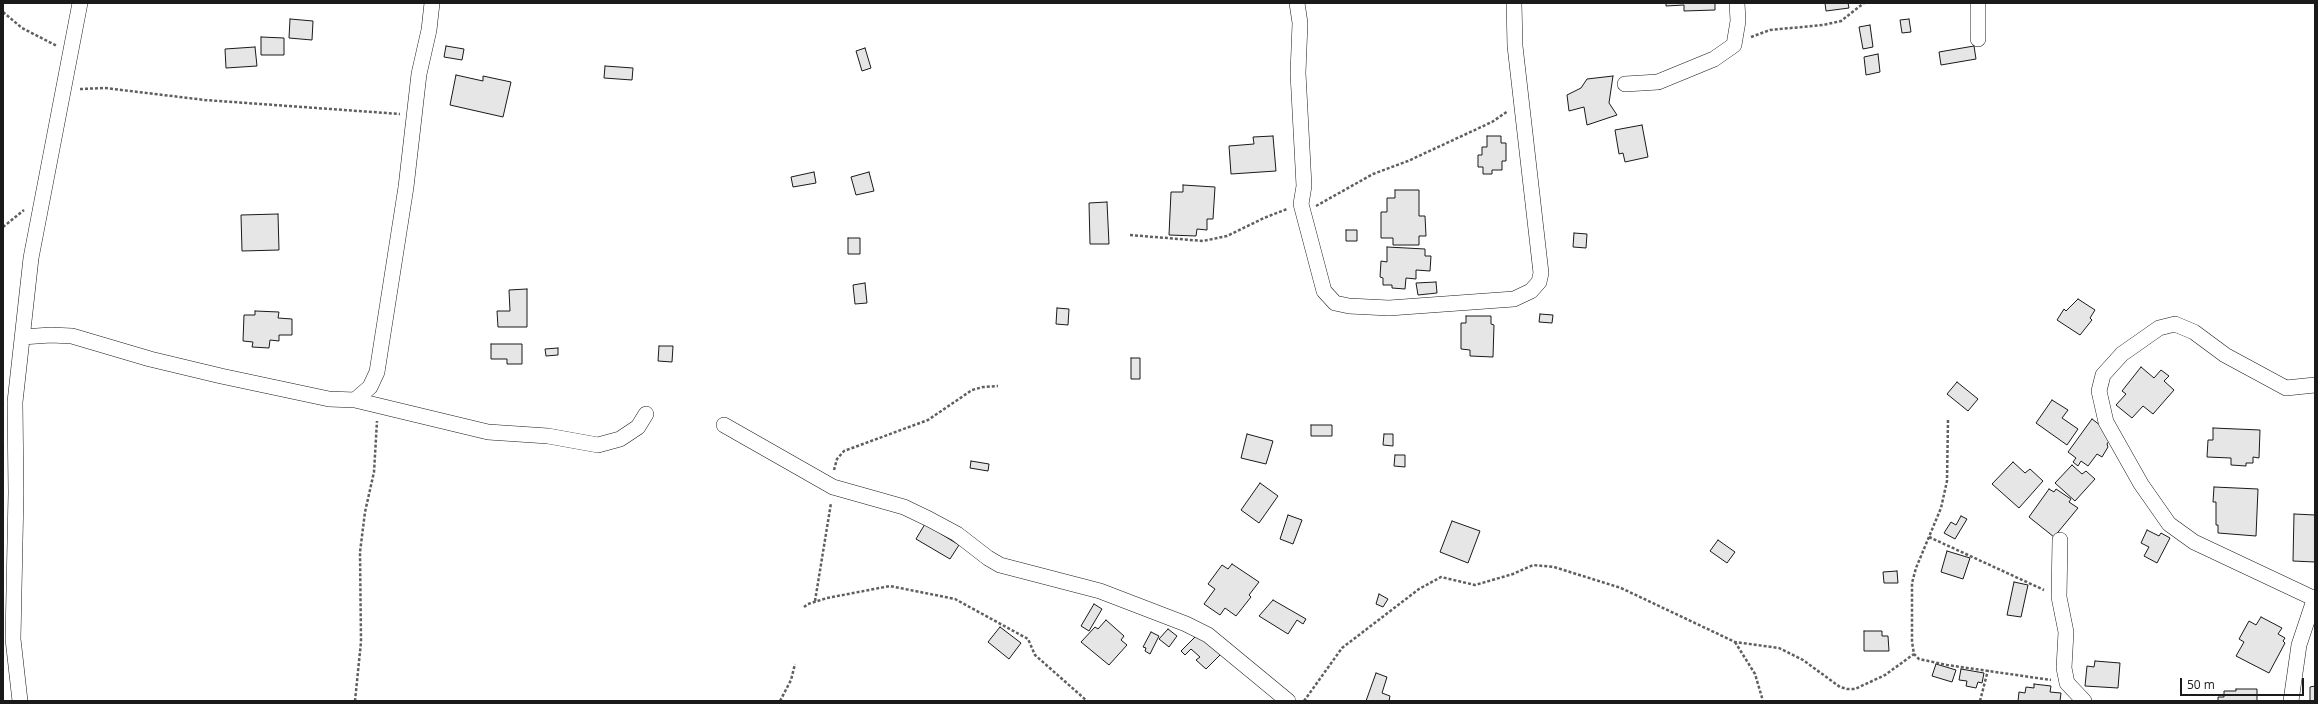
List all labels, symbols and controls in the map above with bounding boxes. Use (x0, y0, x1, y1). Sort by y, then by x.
scale bar (2182, 670, 2306, 696)
text: 50 m (2187, 676, 2215, 693)

